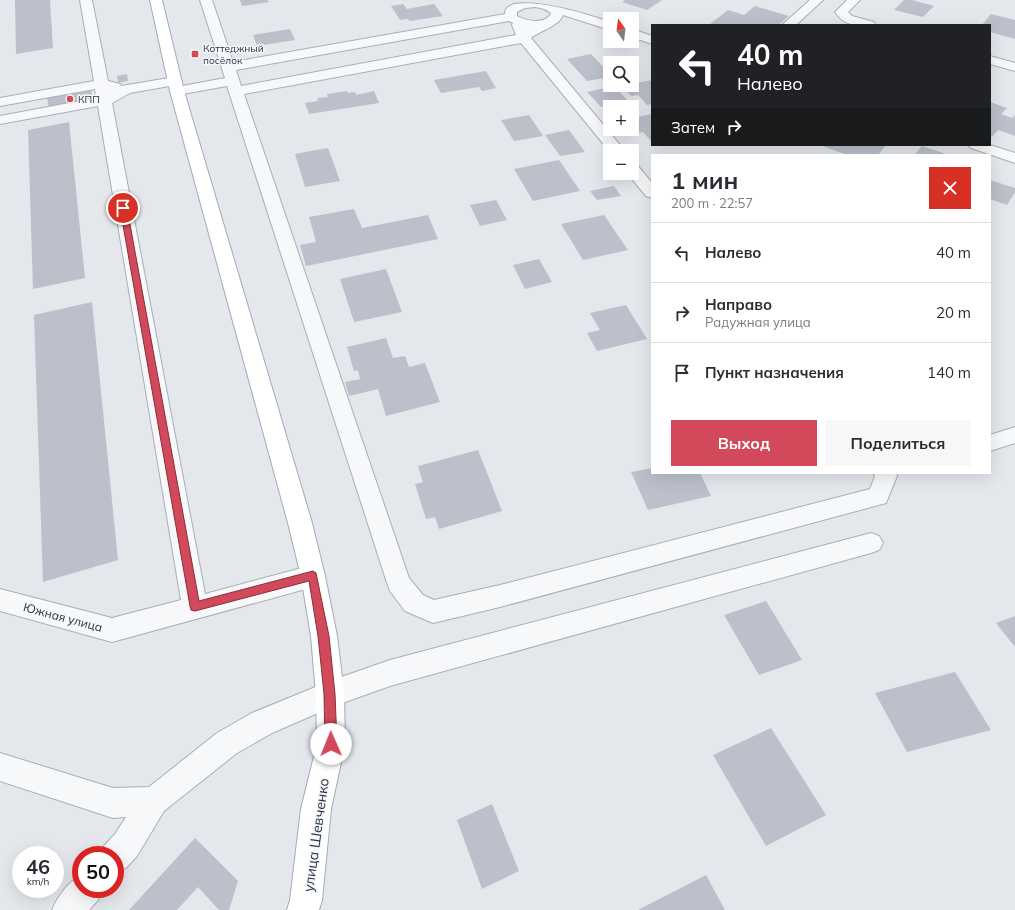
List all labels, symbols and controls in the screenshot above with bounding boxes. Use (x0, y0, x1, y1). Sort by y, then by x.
north arrow (603, 12, 639, 48)
map controls (603, 12, 639, 180)
text: 40 m (737, 37, 803, 72)
icon: left (671, 40, 723, 92)
place label: Коттеджный посёлок (203, 42, 264, 67)
marker: Коттеджный посёлок (190, 49, 200, 59)
button: search (603, 56, 639, 92)
text: Налево (737, 72, 803, 95)
place label: КПП (78, 93, 100, 106)
marker: КПП (65, 94, 75, 104)
button: + (603, 100, 639, 136)
icon: right (723, 116, 745, 138)
text: Затем (671, 118, 715, 137)
button: − (603, 144, 639, 180)
text: 1 мин (671, 165, 738, 195)
button: close (929, 167, 971, 209)
pin (106, 191, 140, 225)
text: 200 m · 22:57 (671, 195, 753, 211)
icon: arrive (112, 197, 134, 219)
icon: left (671, 242, 693, 264)
text: Налево (705, 243, 761, 262)
text: 40 m (936, 243, 971, 262)
text: Направо (705, 295, 772, 314)
icon: right (671, 302, 693, 324)
text: 20 m (936, 303, 971, 322)
text: Радужная улица (705, 314, 811, 330)
icon: arrive (671, 362, 693, 384)
text: Пункт назначения (705, 363, 844, 382)
text: 140 m (927, 363, 971, 382)
button: Выход (671, 420, 817, 466)
button: Поделиться (825, 420, 971, 466)
street label: Южная улица (22, 599, 104, 635)
position arrow (310, 723, 352, 765)
street label: улица Шевченко (299, 777, 333, 893)
speed limit sign: 50 (72, 846, 124, 898)
text: 46 (26, 854, 50, 879)
text: km/h (27, 875, 49, 888)

